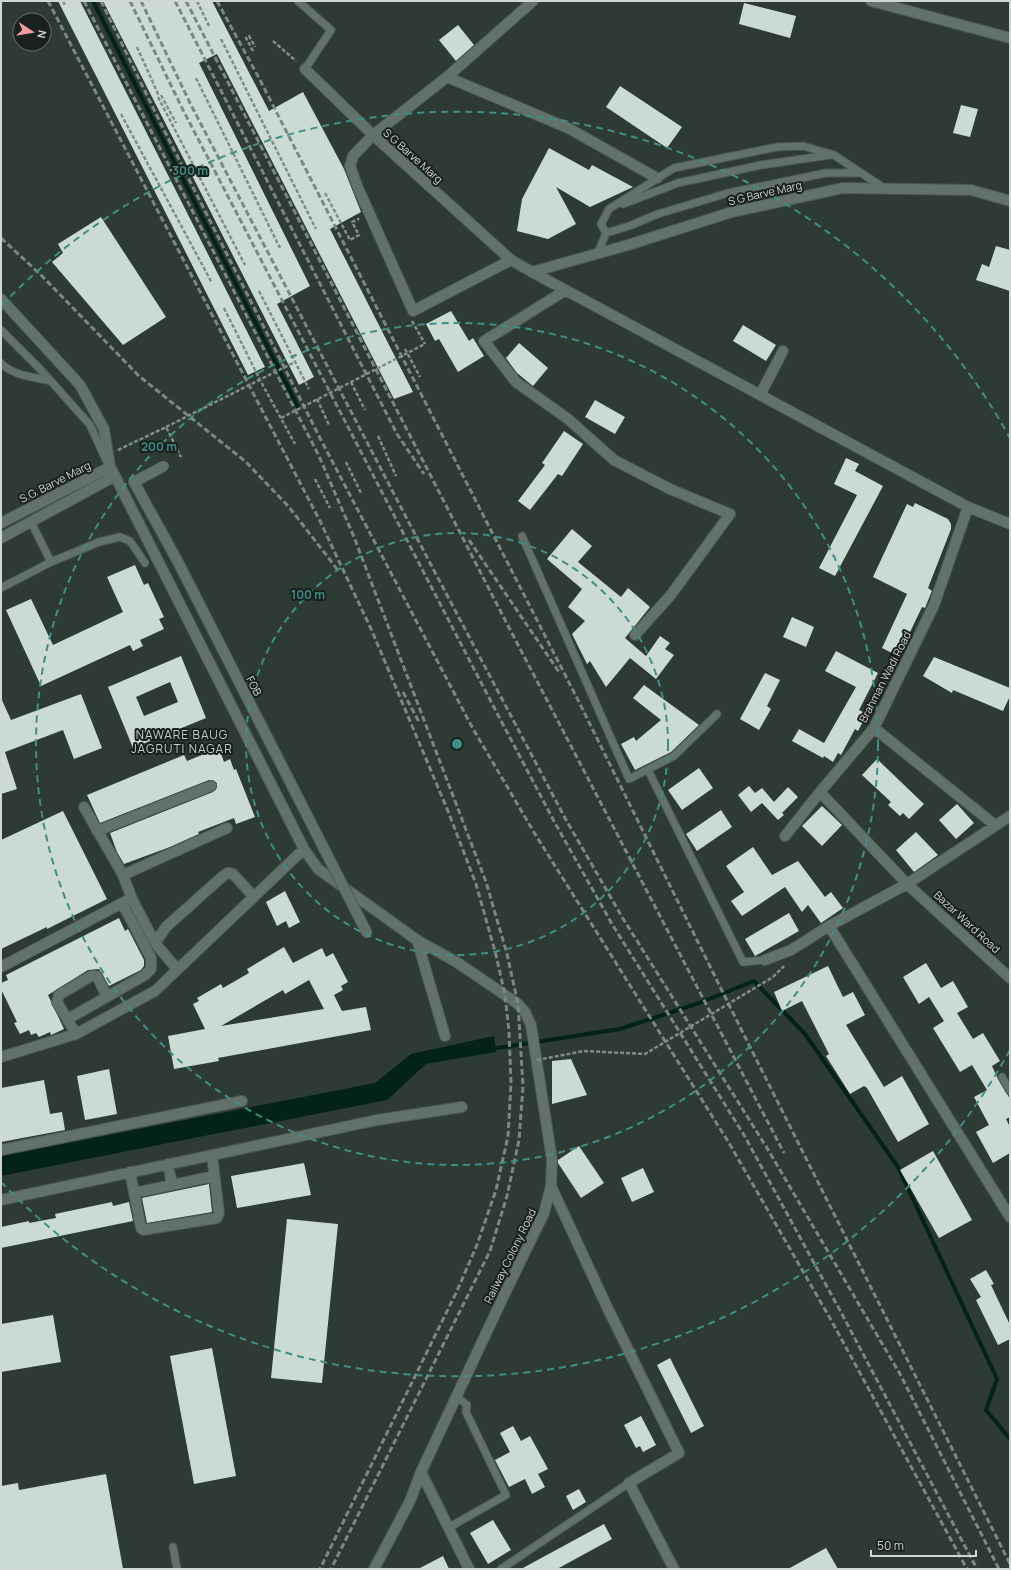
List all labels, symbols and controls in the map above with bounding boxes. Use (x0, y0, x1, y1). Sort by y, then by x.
north arrow (12, 12, 52, 52)
text: N (34, 29, 50, 40)
street label: S G Barve Marg (380, 125, 446, 186)
text: 300 m (172, 162, 208, 179)
street label: S G Barve Marg (726, 177, 803, 208)
text: 200 m (141, 438, 177, 455)
street label: S.G. Barve Marg (17, 457, 93, 506)
text: 100 m (291, 586, 325, 603)
street label: Brahman Wadi Road (855, 629, 914, 725)
street label: FOB (243, 673, 266, 698)
district label: NAWARE BAUG JAGRUTI NAGAR (131, 726, 233, 757)
centre of rings (450, 737, 464, 751)
street label: Bazar Ward Road (931, 887, 1004, 956)
street label: Railway Colony Road (480, 1206, 539, 1306)
scale bar (871, 1532, 976, 1558)
text: 50 m (877, 1537, 904, 1554)

